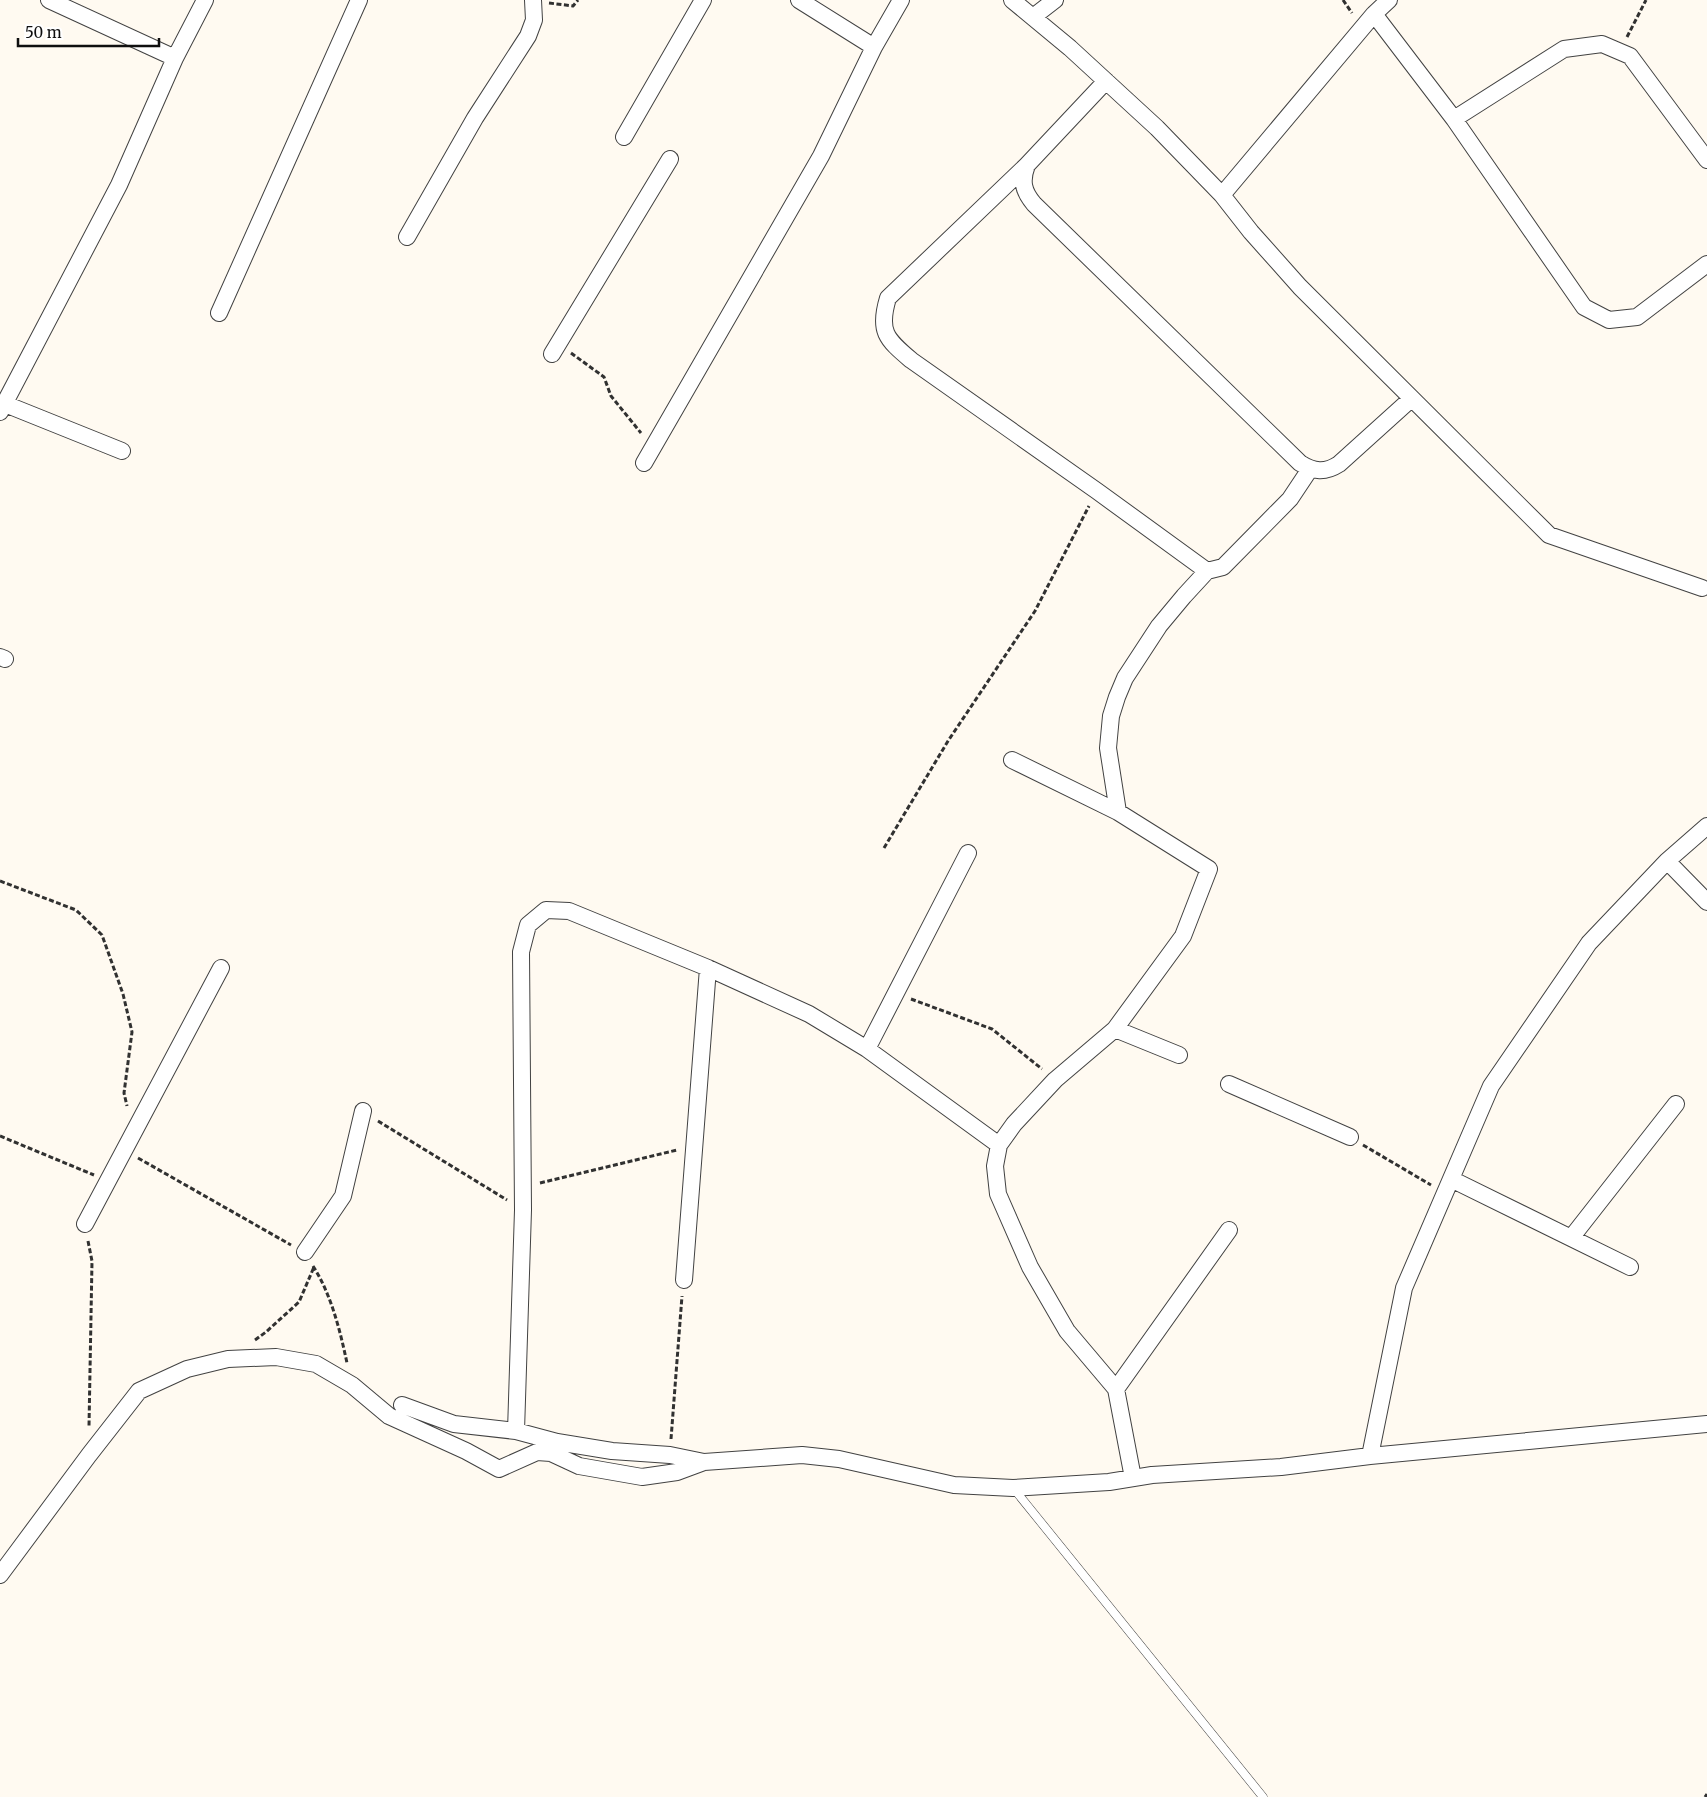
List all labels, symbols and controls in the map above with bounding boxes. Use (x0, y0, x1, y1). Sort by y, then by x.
scale bar (18, 15, 159, 47)
text: 50 m (25, 23, 62, 42)

